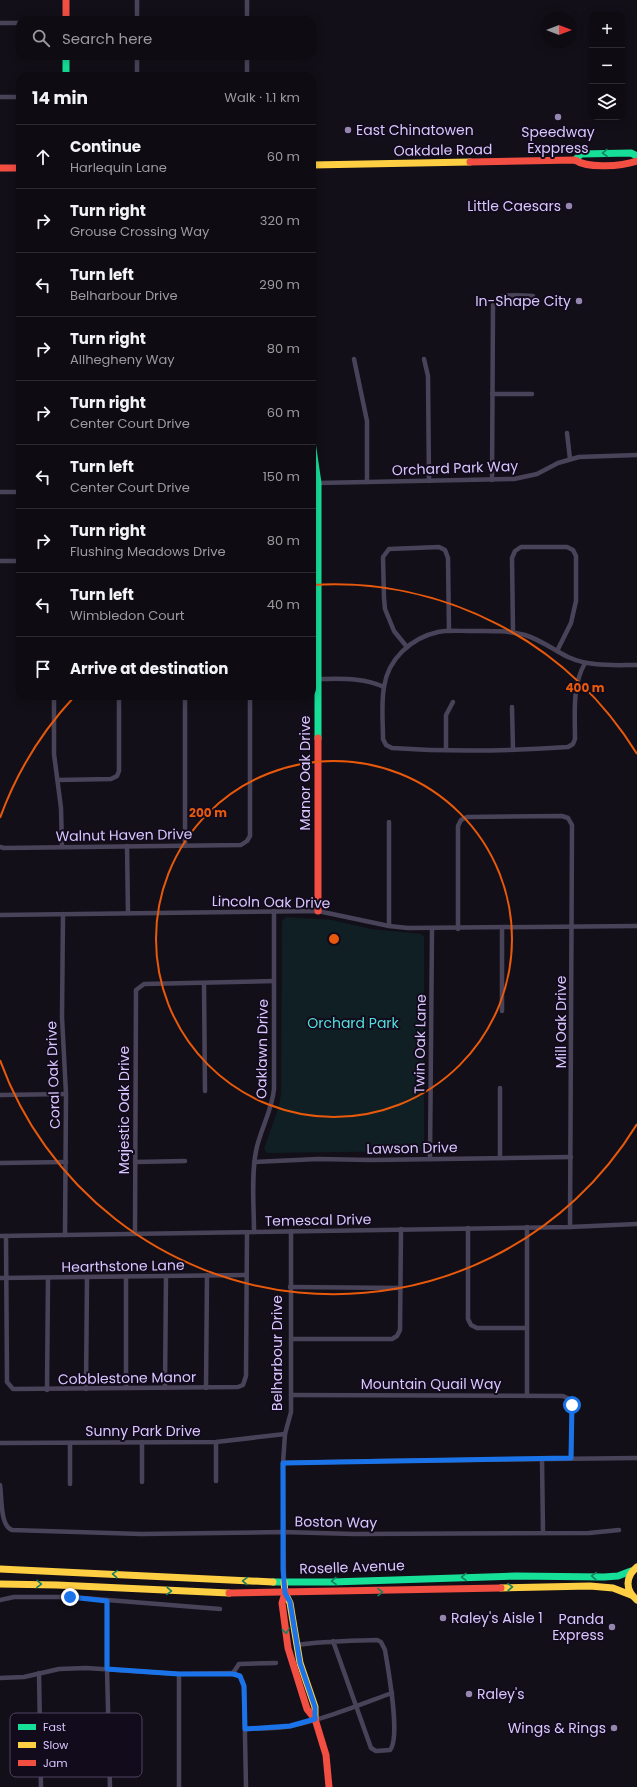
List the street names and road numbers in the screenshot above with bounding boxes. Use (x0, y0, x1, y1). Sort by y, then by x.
street label: Oakdale Road (393, 139, 493, 161)
street label: Orchard Park Way (392, 456, 519, 480)
street label: Manor Oak Drive (295, 715, 315, 830)
street label: Walnut Haven Drive (55, 824, 193, 846)
street label: Lincoln Oak Drive (212, 891, 331, 913)
street label: Mill Oak Drive (551, 975, 571, 1068)
street label: Twin Oak Lane (409, 994, 431, 1094)
street label: Oaklawn Drive (251, 999, 273, 1099)
street label: Coral Oak Drive (41, 1020, 65, 1129)
street label: Majestic Oak Drive (114, 1046, 134, 1174)
street label: Lawson Drive (366, 1137, 458, 1159)
street label: Temescal Drive (264, 1209, 372, 1231)
street label: Hearthstone Lane (61, 1255, 185, 1277)
street label: Belharbour Drive (267, 1295, 287, 1411)
street label: Cobblestone Manor (58, 1367, 196, 1389)
street label: Mountain Quail Way (361, 1374, 501, 1394)
street label: Sunny Park Drive (85, 1421, 201, 1441)
street label: Boston Way (295, 1511, 378, 1533)
street label: Roselle Avenue (299, 1555, 405, 1579)

